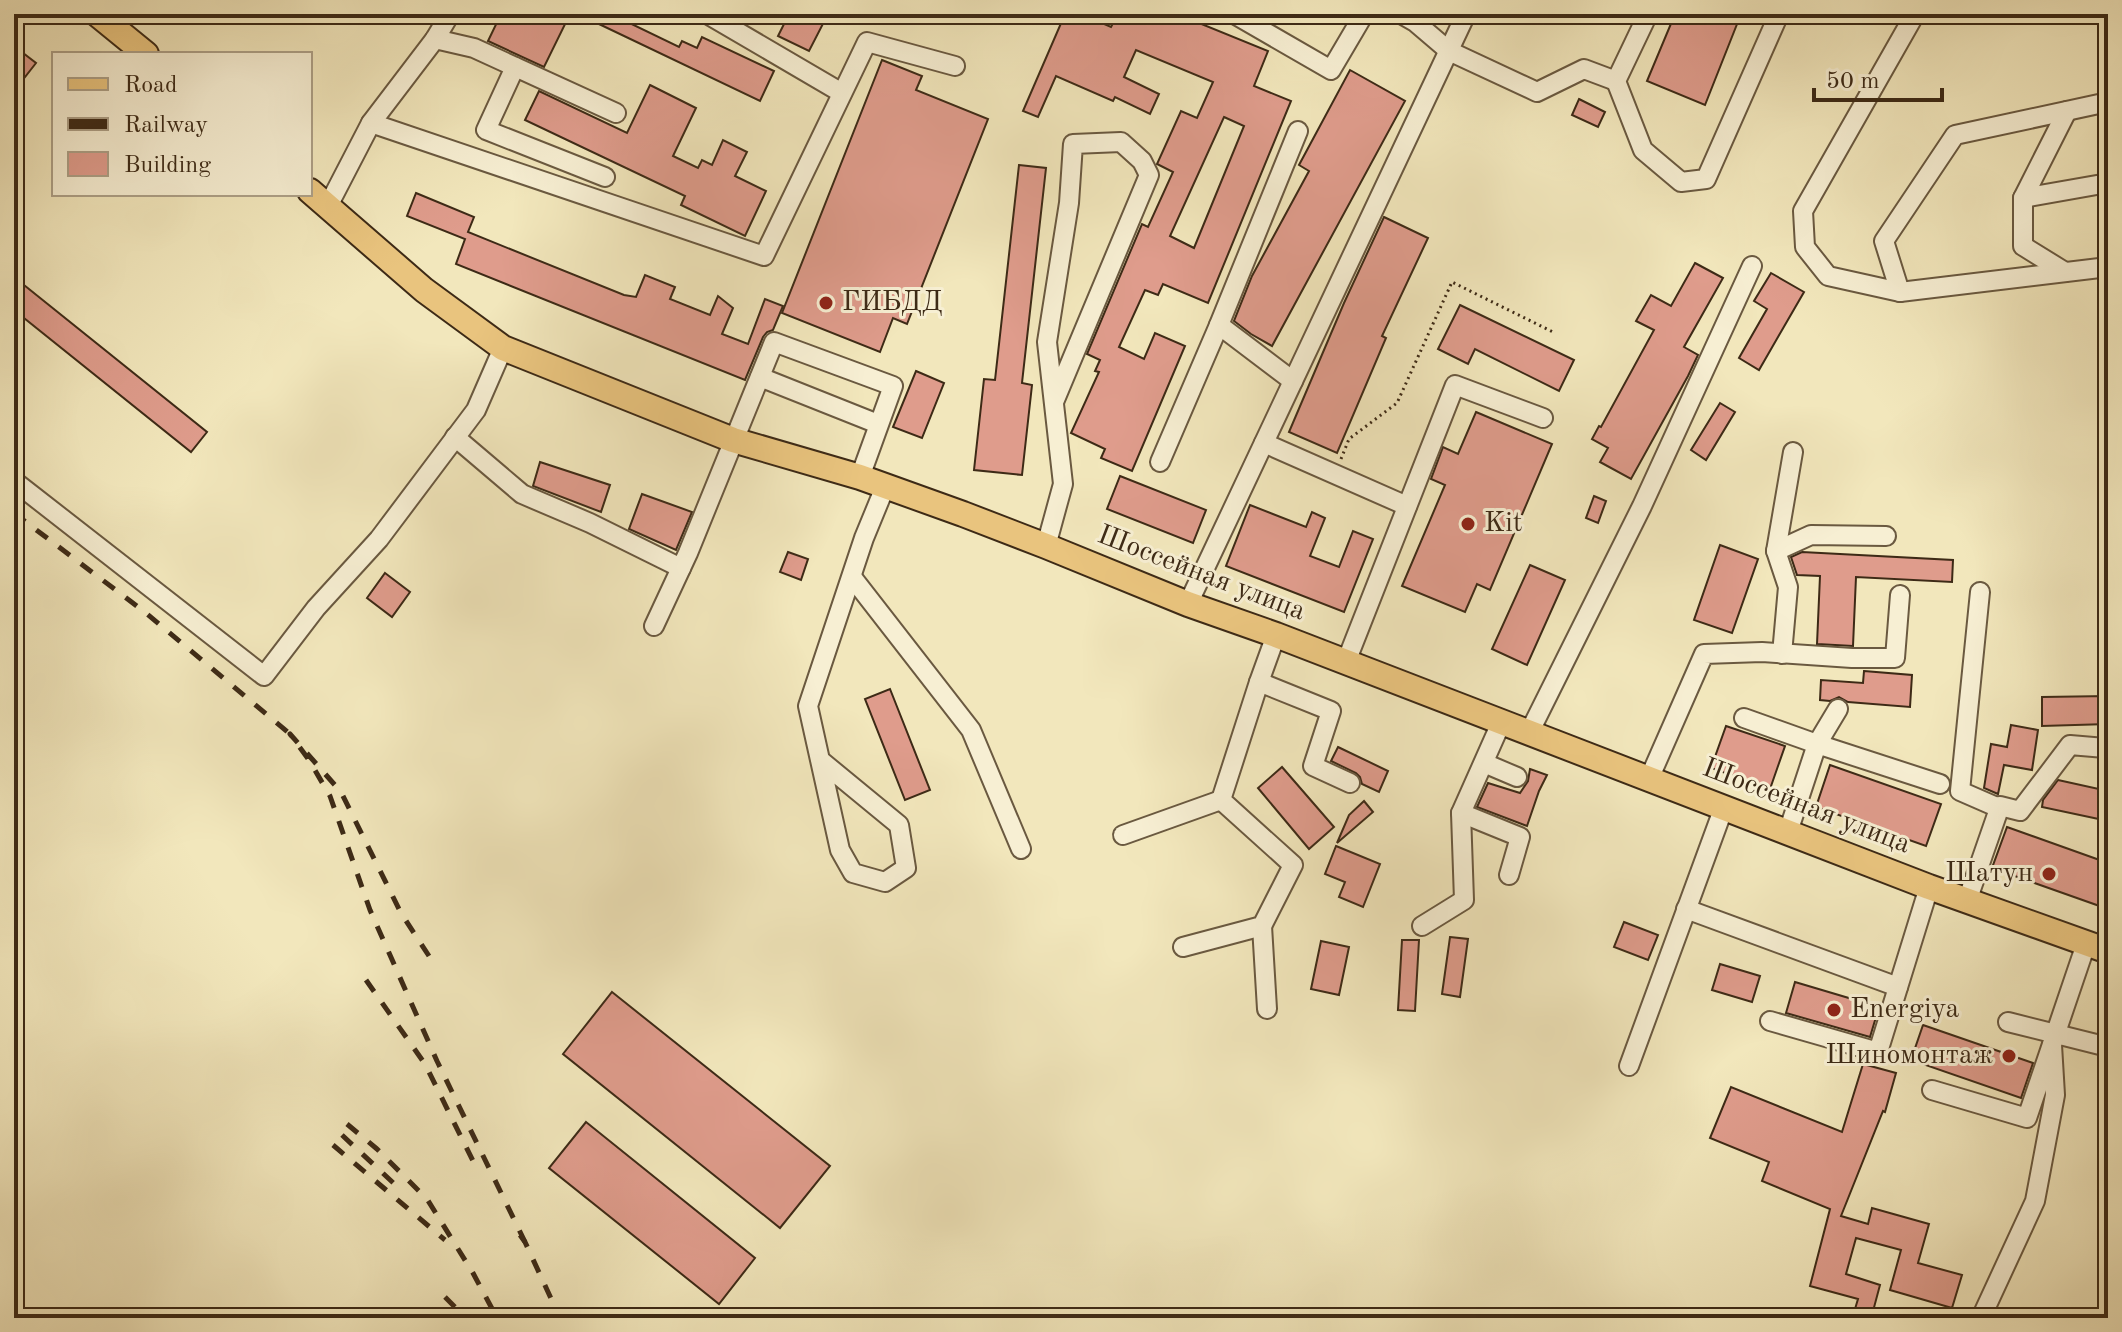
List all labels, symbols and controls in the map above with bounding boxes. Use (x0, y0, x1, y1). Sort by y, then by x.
legend (52, 52, 312, 196)
scale bar (1814, 52, 1942, 102)
text: 50 m (1826, 70, 1880, 94)
text: Road (124, 74, 177, 98)
text: Railway (124, 114, 208, 138)
text: Building (124, 154, 211, 178)
place label: ГИБДД (842, 289, 942, 317)
marker: ГИБДД (817, 294, 835, 312)
place label: Kit (1484, 510, 1523, 538)
marker: Kit (1459, 515, 1477, 533)
street label: Шоссейная улица (1093, 521, 1309, 627)
street label: Шоссейная улица (1698, 754, 1914, 860)
place label: Шатун (1945, 860, 2033, 888)
marker: Шатун (2040, 865, 2058, 883)
place label: Energiya (1850, 996, 1959, 1024)
marker: Energiya (1825, 1001, 1843, 1019)
place label: Шиномонтаж (1825, 1042, 1993, 1070)
marker: Шиномонтаж (2000, 1047, 2018, 1065)

